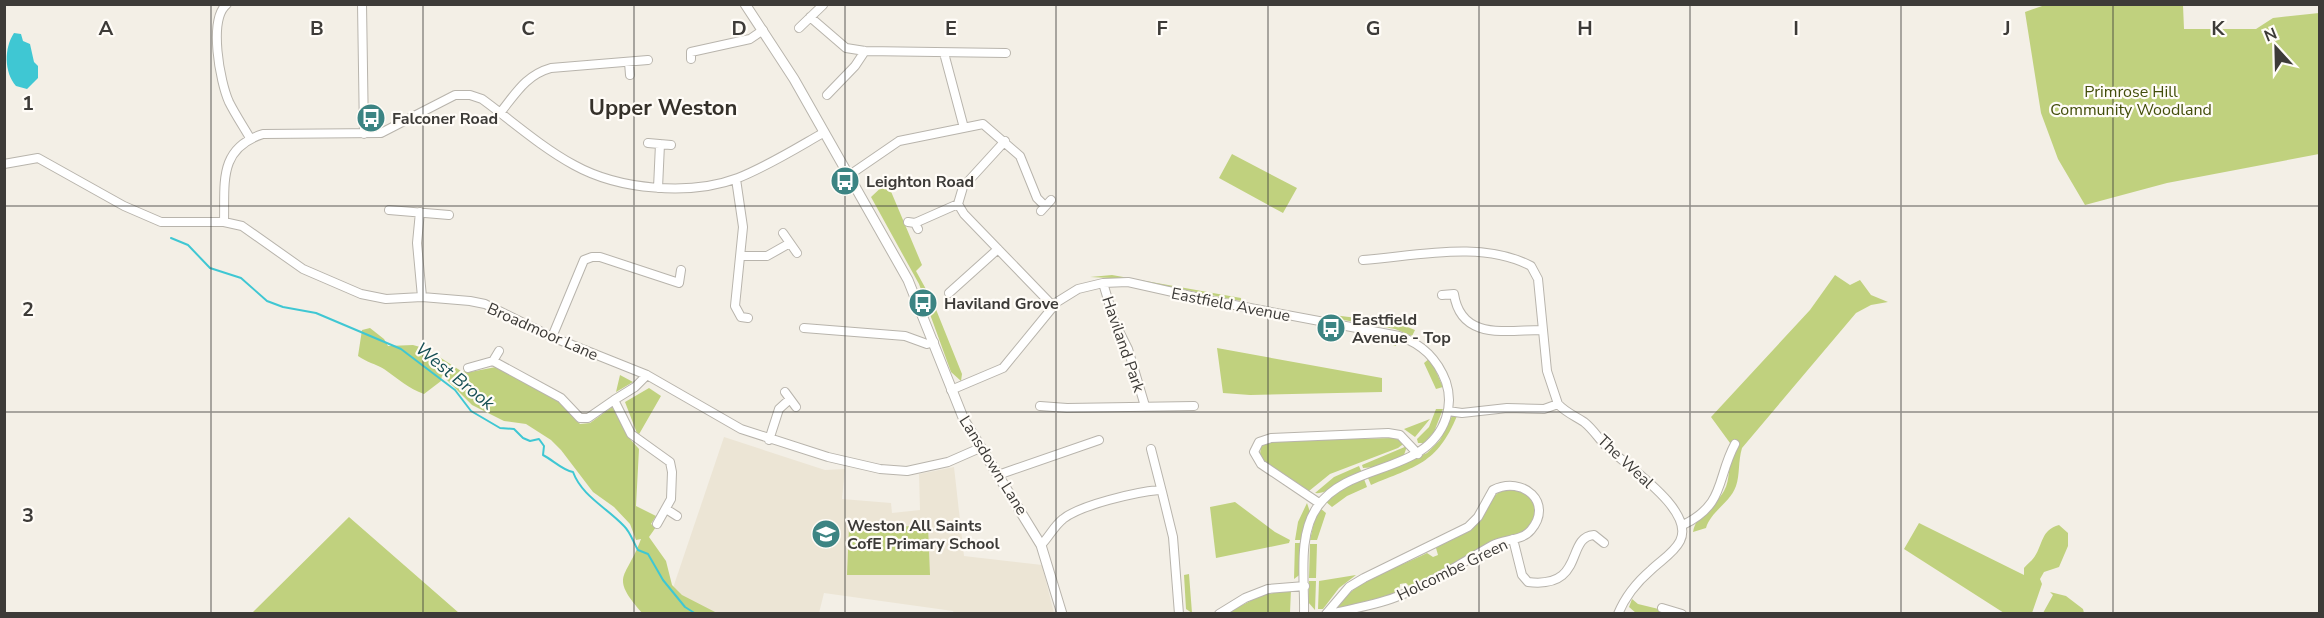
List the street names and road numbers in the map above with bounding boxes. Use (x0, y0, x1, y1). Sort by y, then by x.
street label: Eastfield Avenue (1169, 283, 1292, 327)
street label: Haviland Park (1096, 293, 1150, 396)
street label: Broadmoor Lane (484, 298, 602, 366)
street label: Lansdown Lane (954, 412, 1033, 519)
street label: The Weal (1592, 430, 1659, 494)
street label: Holcombe Green (1393, 534, 1512, 606)

